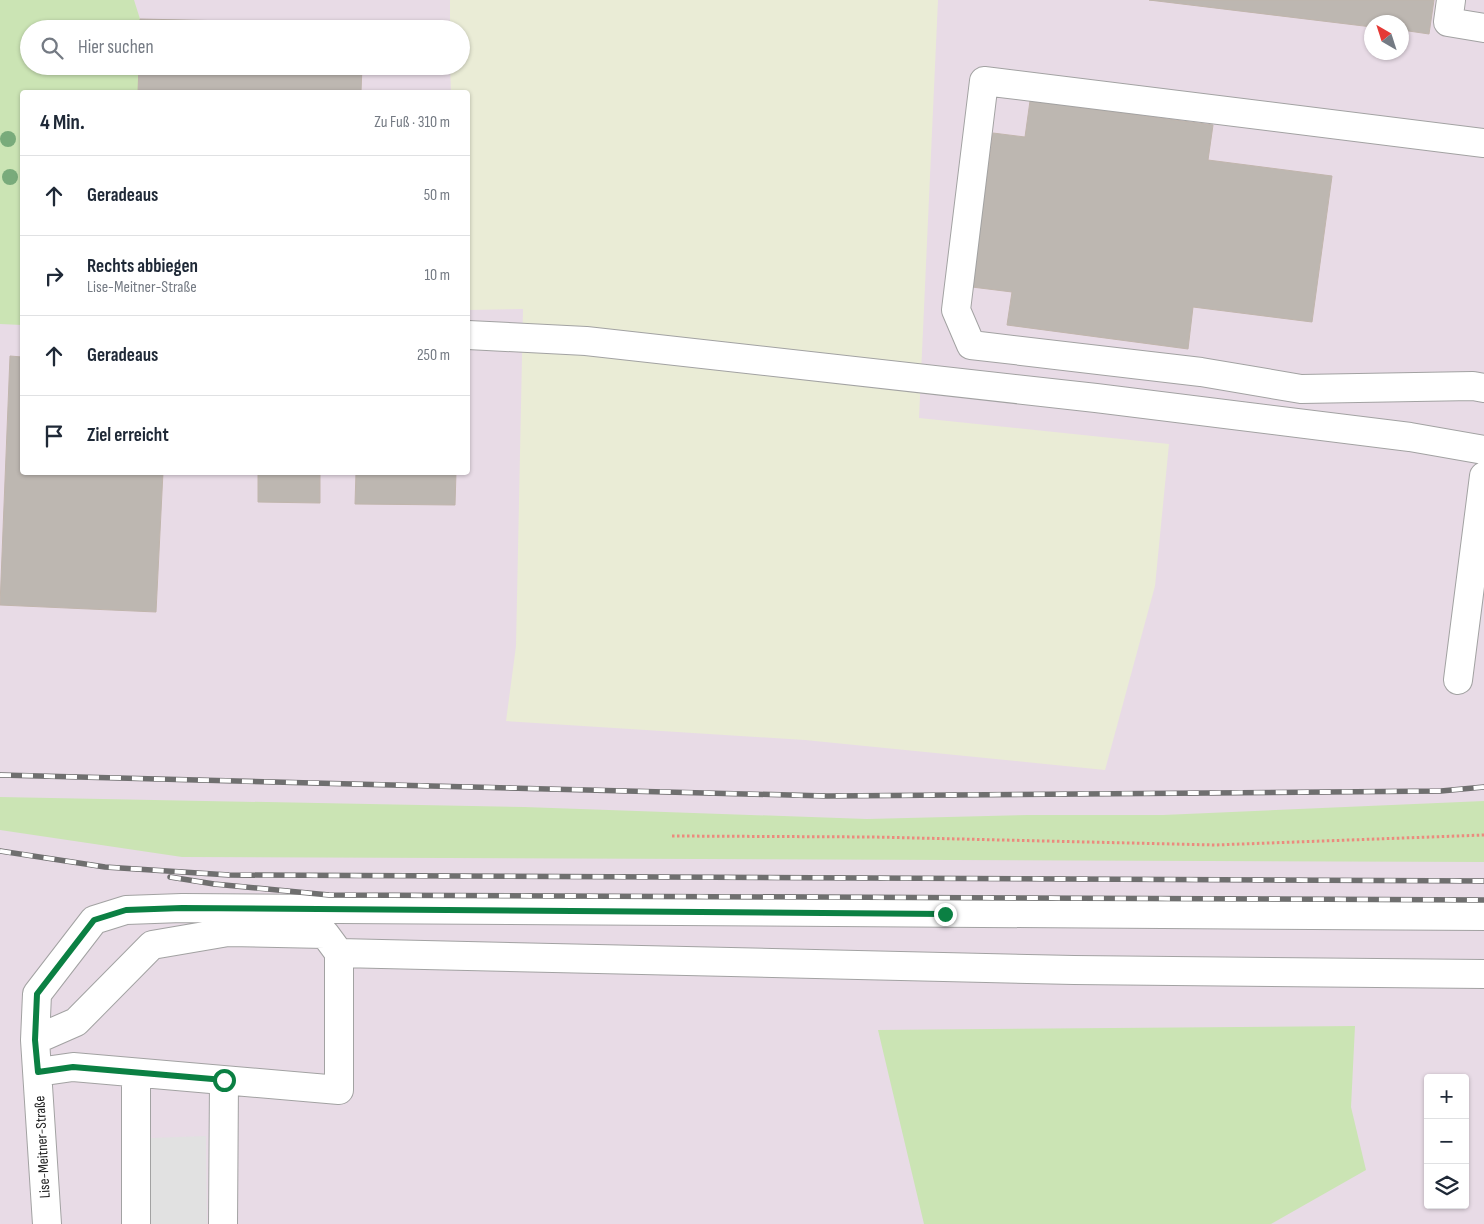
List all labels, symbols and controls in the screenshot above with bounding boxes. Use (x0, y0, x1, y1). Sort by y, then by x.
north arrow (1364, 15, 1409, 60)
search box (20, 20, 470, 75)
icon: search (38, 34, 66, 62)
text: Hier suchen (78, 36, 154, 59)
text: 4 Min. (40, 110, 85, 135)
text: Zu Fuß · 310 m (374, 113, 450, 132)
icon: ahead (40, 182, 68, 210)
text: Geradeaus (87, 184, 158, 207)
text: 50 m (424, 186, 450, 205)
text: Rechts abbiegen (87, 255, 198, 278)
icon: right (40, 262, 68, 290)
text: 10 m (424, 266, 450, 285)
text: Lise-Meitner-Straße (87, 278, 197, 297)
icon: ahead (40, 342, 68, 370)
text: Geradeaus (87, 344, 158, 367)
text: 250 m (417, 346, 450, 365)
icon: arrive (40, 422, 68, 450)
text: Ziel erreicht (87, 424, 169, 447)
route end (934, 903, 957, 926)
route start (213, 1069, 236, 1092)
map controls (1424, 1074, 1469, 1209)
button: + (1424, 1074, 1469, 1119)
street label: Lise-Meitner-Straße (30, 1095, 55, 1199)
button: − (1424, 1119, 1469, 1164)
button: layers (1424, 1164, 1469, 1209)

